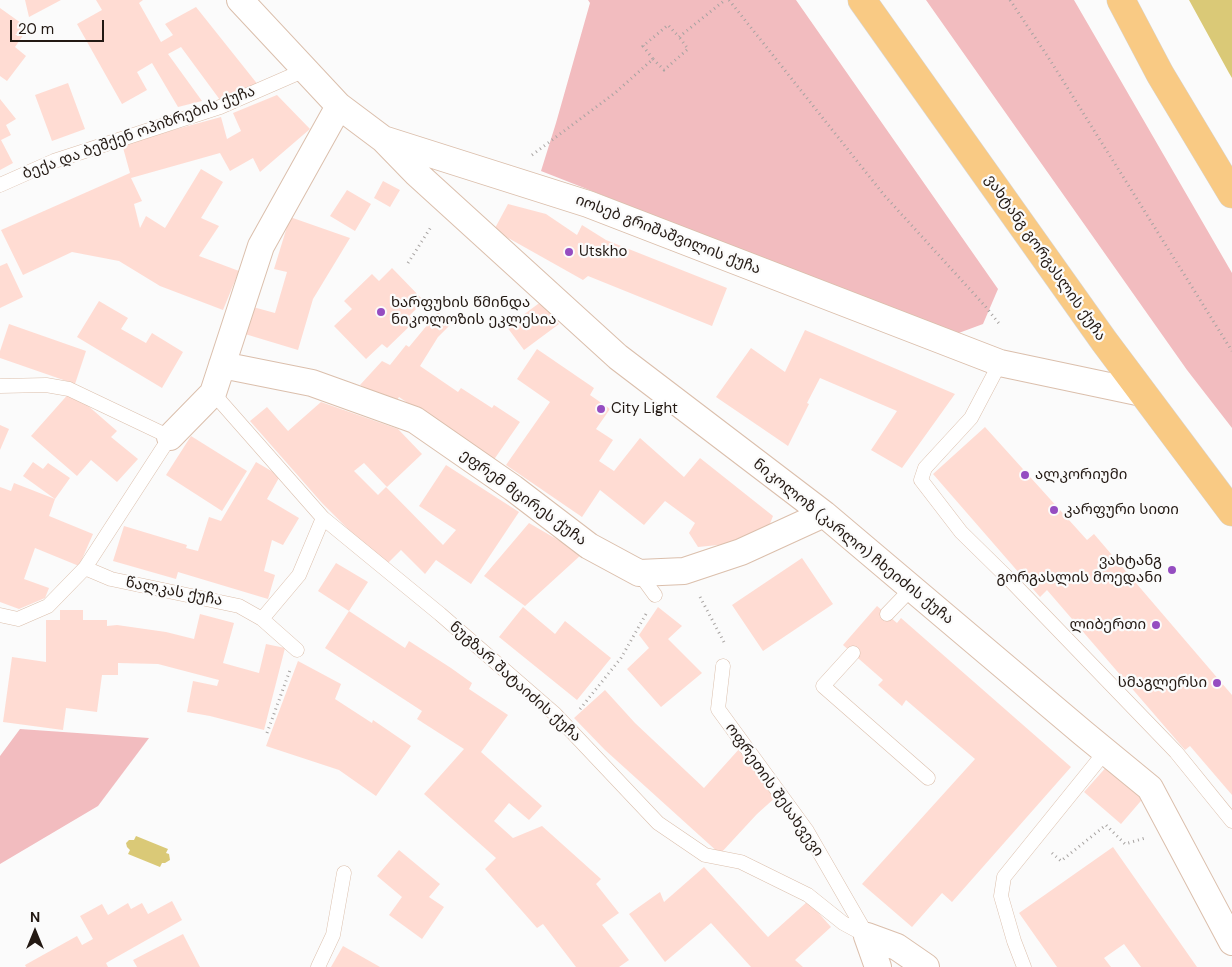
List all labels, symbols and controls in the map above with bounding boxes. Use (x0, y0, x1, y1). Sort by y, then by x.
scale bar (12, 10, 106, 42)
text: 20 m (18, 19, 54, 39)
street label: ბექა და ბეშქენ ოპიზრების ქუჩა (20, 82, 258, 184)
street label: ვახტანგ გორგასლის ქუჩა (981, 171, 1109, 345)
street label: იოსებ გრიშაშვილის ქუჩა (573, 191, 763, 279)
place label: Utskho (579, 243, 627, 261)
marker: Utskho (563, 246, 575, 258)
place label: ხარფუხის წმინდა ნიკოლოზის ეკლესია (391, 294, 557, 329)
marker: ხარფუხის წმინდა ნიკოლოზის ეკლესია (375, 306, 387, 318)
place label: City Light (611, 400, 678, 418)
marker: City Light (595, 403, 607, 415)
street label: ეფრემ მცირეს ქუჩა (456, 446, 590, 550)
street label: ნიკოლოზ (კარლო) ჩხეიძის ქუჩა (749, 455, 957, 629)
place label: ალკორიუმი (1035, 466, 1127, 484)
marker: ალკორიუმი (1019, 469, 1031, 481)
place label: კარფური სითი (1064, 501, 1179, 519)
marker: კარფური სითი (1048, 504, 1060, 516)
place label: ვახტანგ გორგასლის მოედანი (997, 552, 1162, 587)
marker: ვახტანგ გორგასლის მოედანი (1166, 564, 1178, 576)
street label: წალკას ქუჩა (124, 574, 224, 610)
place label: ლიბერთი (1069, 616, 1146, 634)
street label: ნუგზარ შატაიძის ქუჩა (445, 618, 585, 746)
marker: ლიბერთი (1150, 619, 1162, 631)
place label: სმაგლერსი (1118, 674, 1207, 692)
marker: სმაგლერსი (1211, 677, 1223, 689)
street label: ოფრეთის შესახვევი (721, 720, 827, 860)
north arrow (10, 907, 60, 957)
text: N (30, 908, 40, 926)

